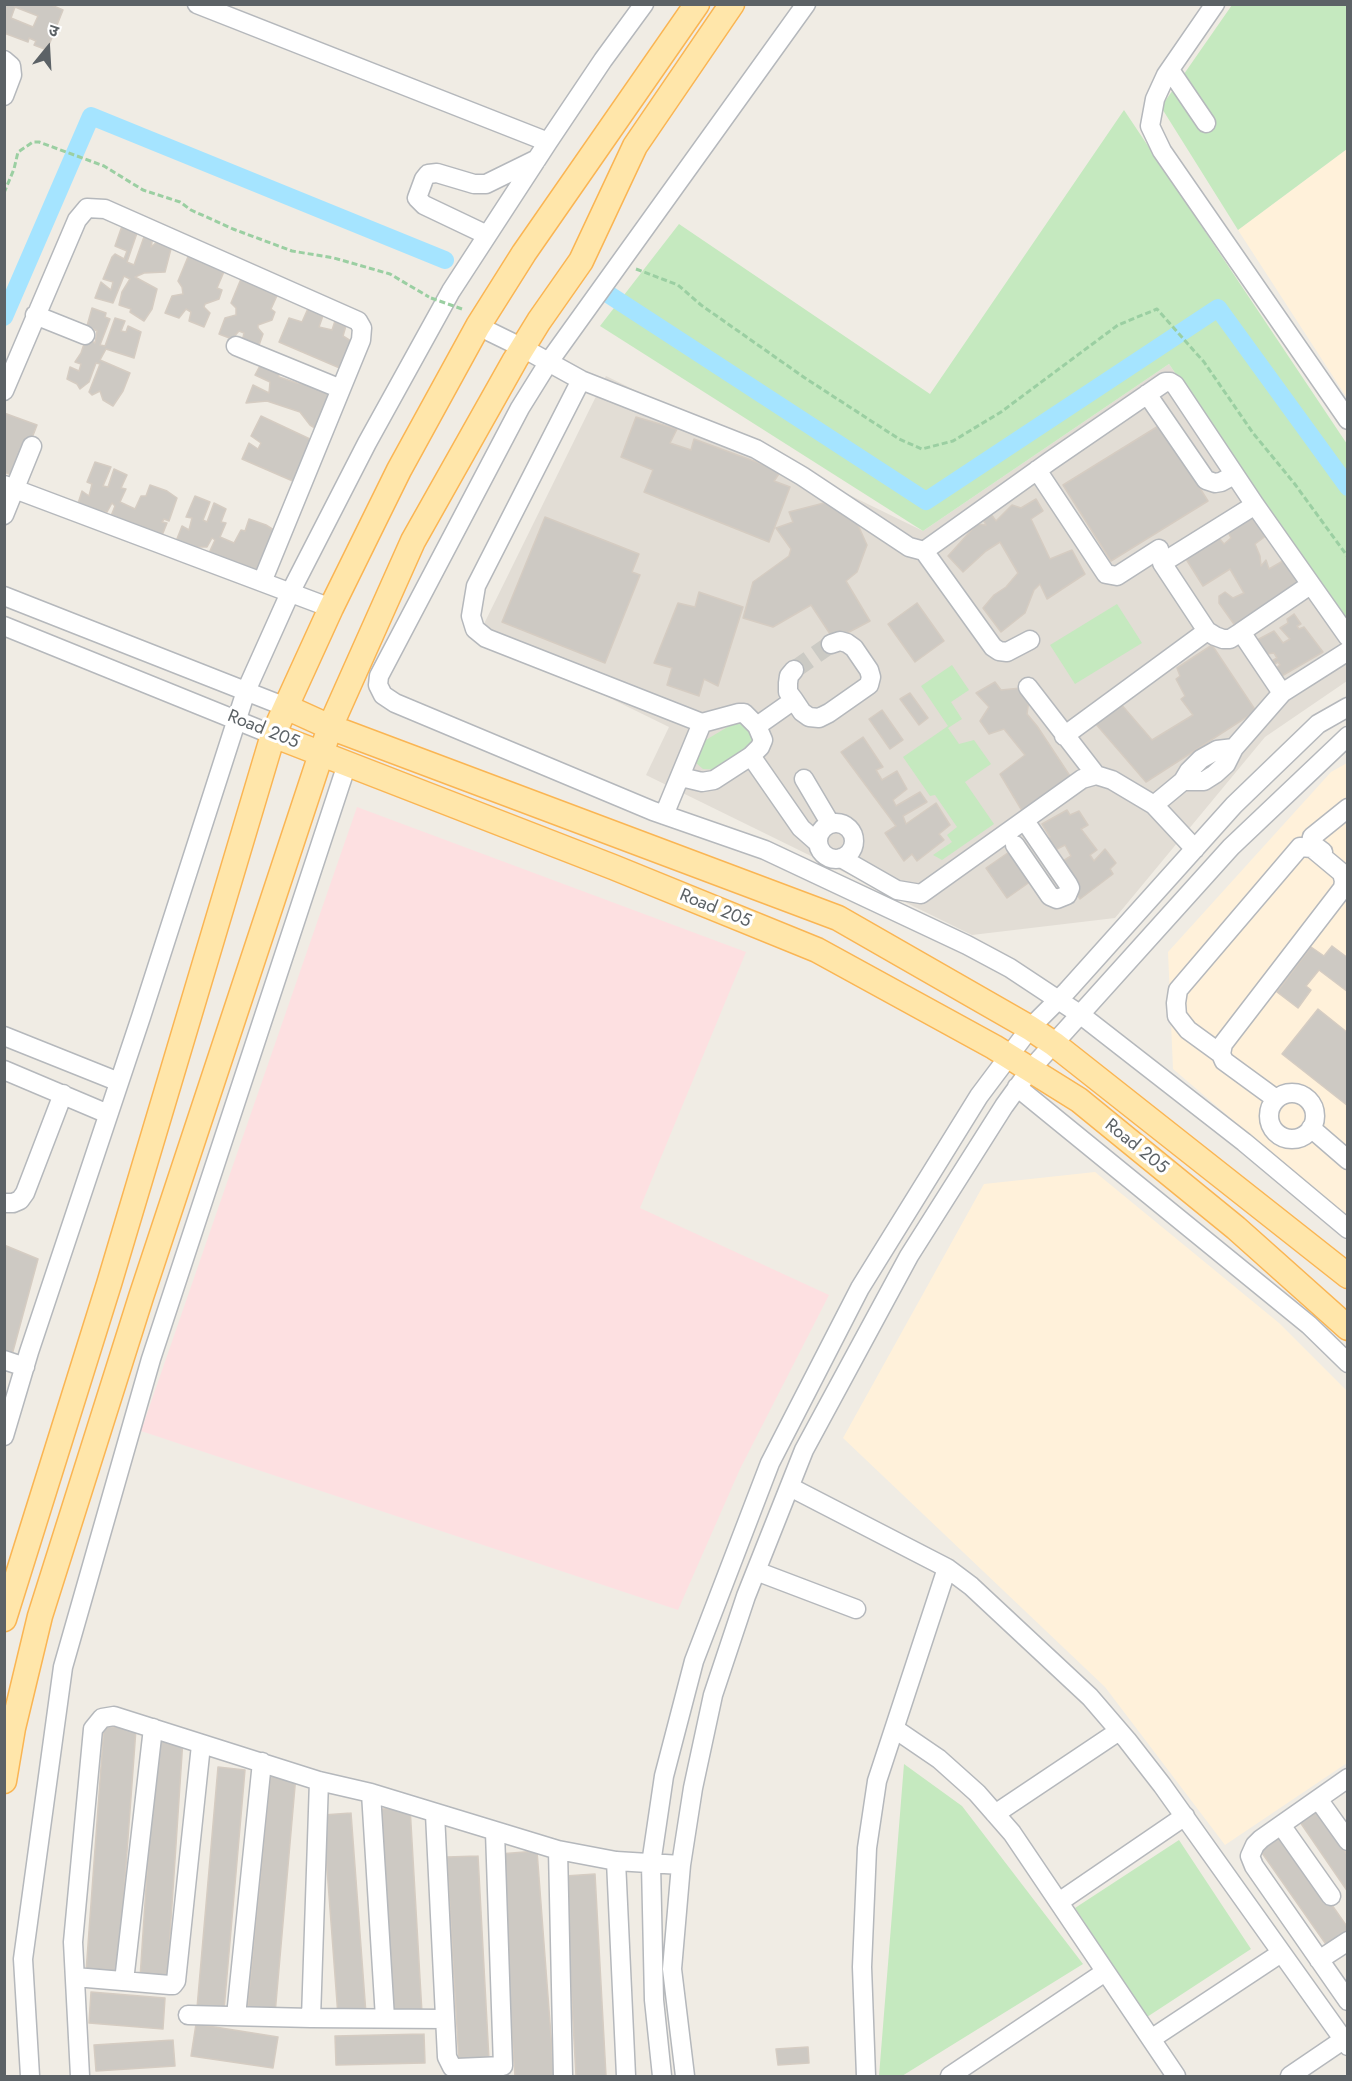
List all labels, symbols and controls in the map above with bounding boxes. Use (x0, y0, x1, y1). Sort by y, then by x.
north arrow (18, 18, 78, 78)
text: उ (46, 18, 62, 43)
street label: Road 205 (224, 706, 302, 754)
street label: Road 205 (676, 885, 754, 933)
street label: Road 205 (1100, 1115, 1172, 1179)

